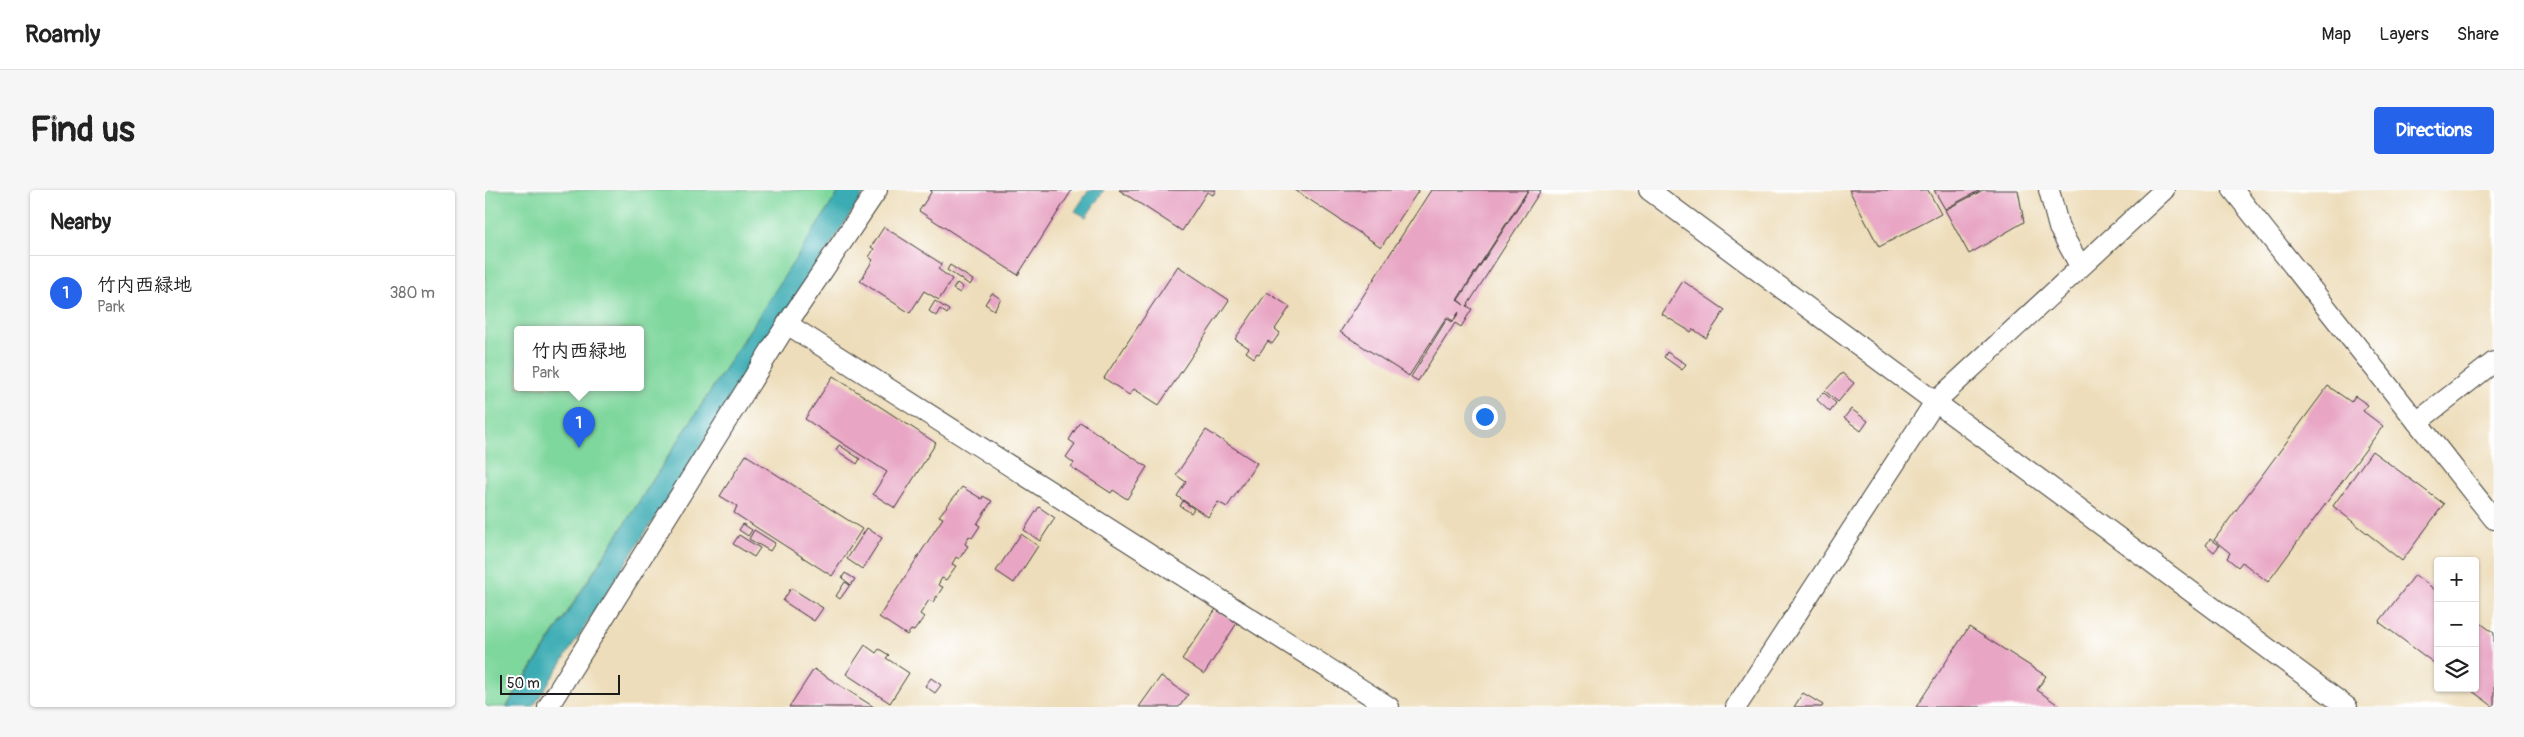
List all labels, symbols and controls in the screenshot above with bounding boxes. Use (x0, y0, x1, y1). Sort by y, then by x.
text: Roamly (25, 20, 100, 49)
text: Map (2322, 23, 2351, 46)
text: Layers (2379, 23, 2429, 46)
text: Share (2457, 23, 2499, 46)
button: Directions (2374, 107, 2494, 154)
text: Find us (30, 108, 135, 152)
text: Nearby (50, 209, 111, 236)
text: 竹内西緑地 (97, 273, 192, 297)
text: 1 (63, 283, 69, 303)
text: 380 m (389, 283, 435, 303)
text: Park (97, 297, 125, 317)
popup (514, 326, 644, 391)
text: 竹内西緑地 (531, 339, 627, 363)
text: Park (531, 363, 560, 383)
your location (1472, 404, 1498, 430)
pin: 1 (563, 407, 595, 448)
map controls (2434, 557, 2479, 692)
button: + (2434, 557, 2479, 602)
button: − (2434, 602, 2479, 647)
button: layers (2434, 647, 2479, 692)
scale bar (500, 672, 620, 695)
text: 50 m (507, 675, 540, 692)

